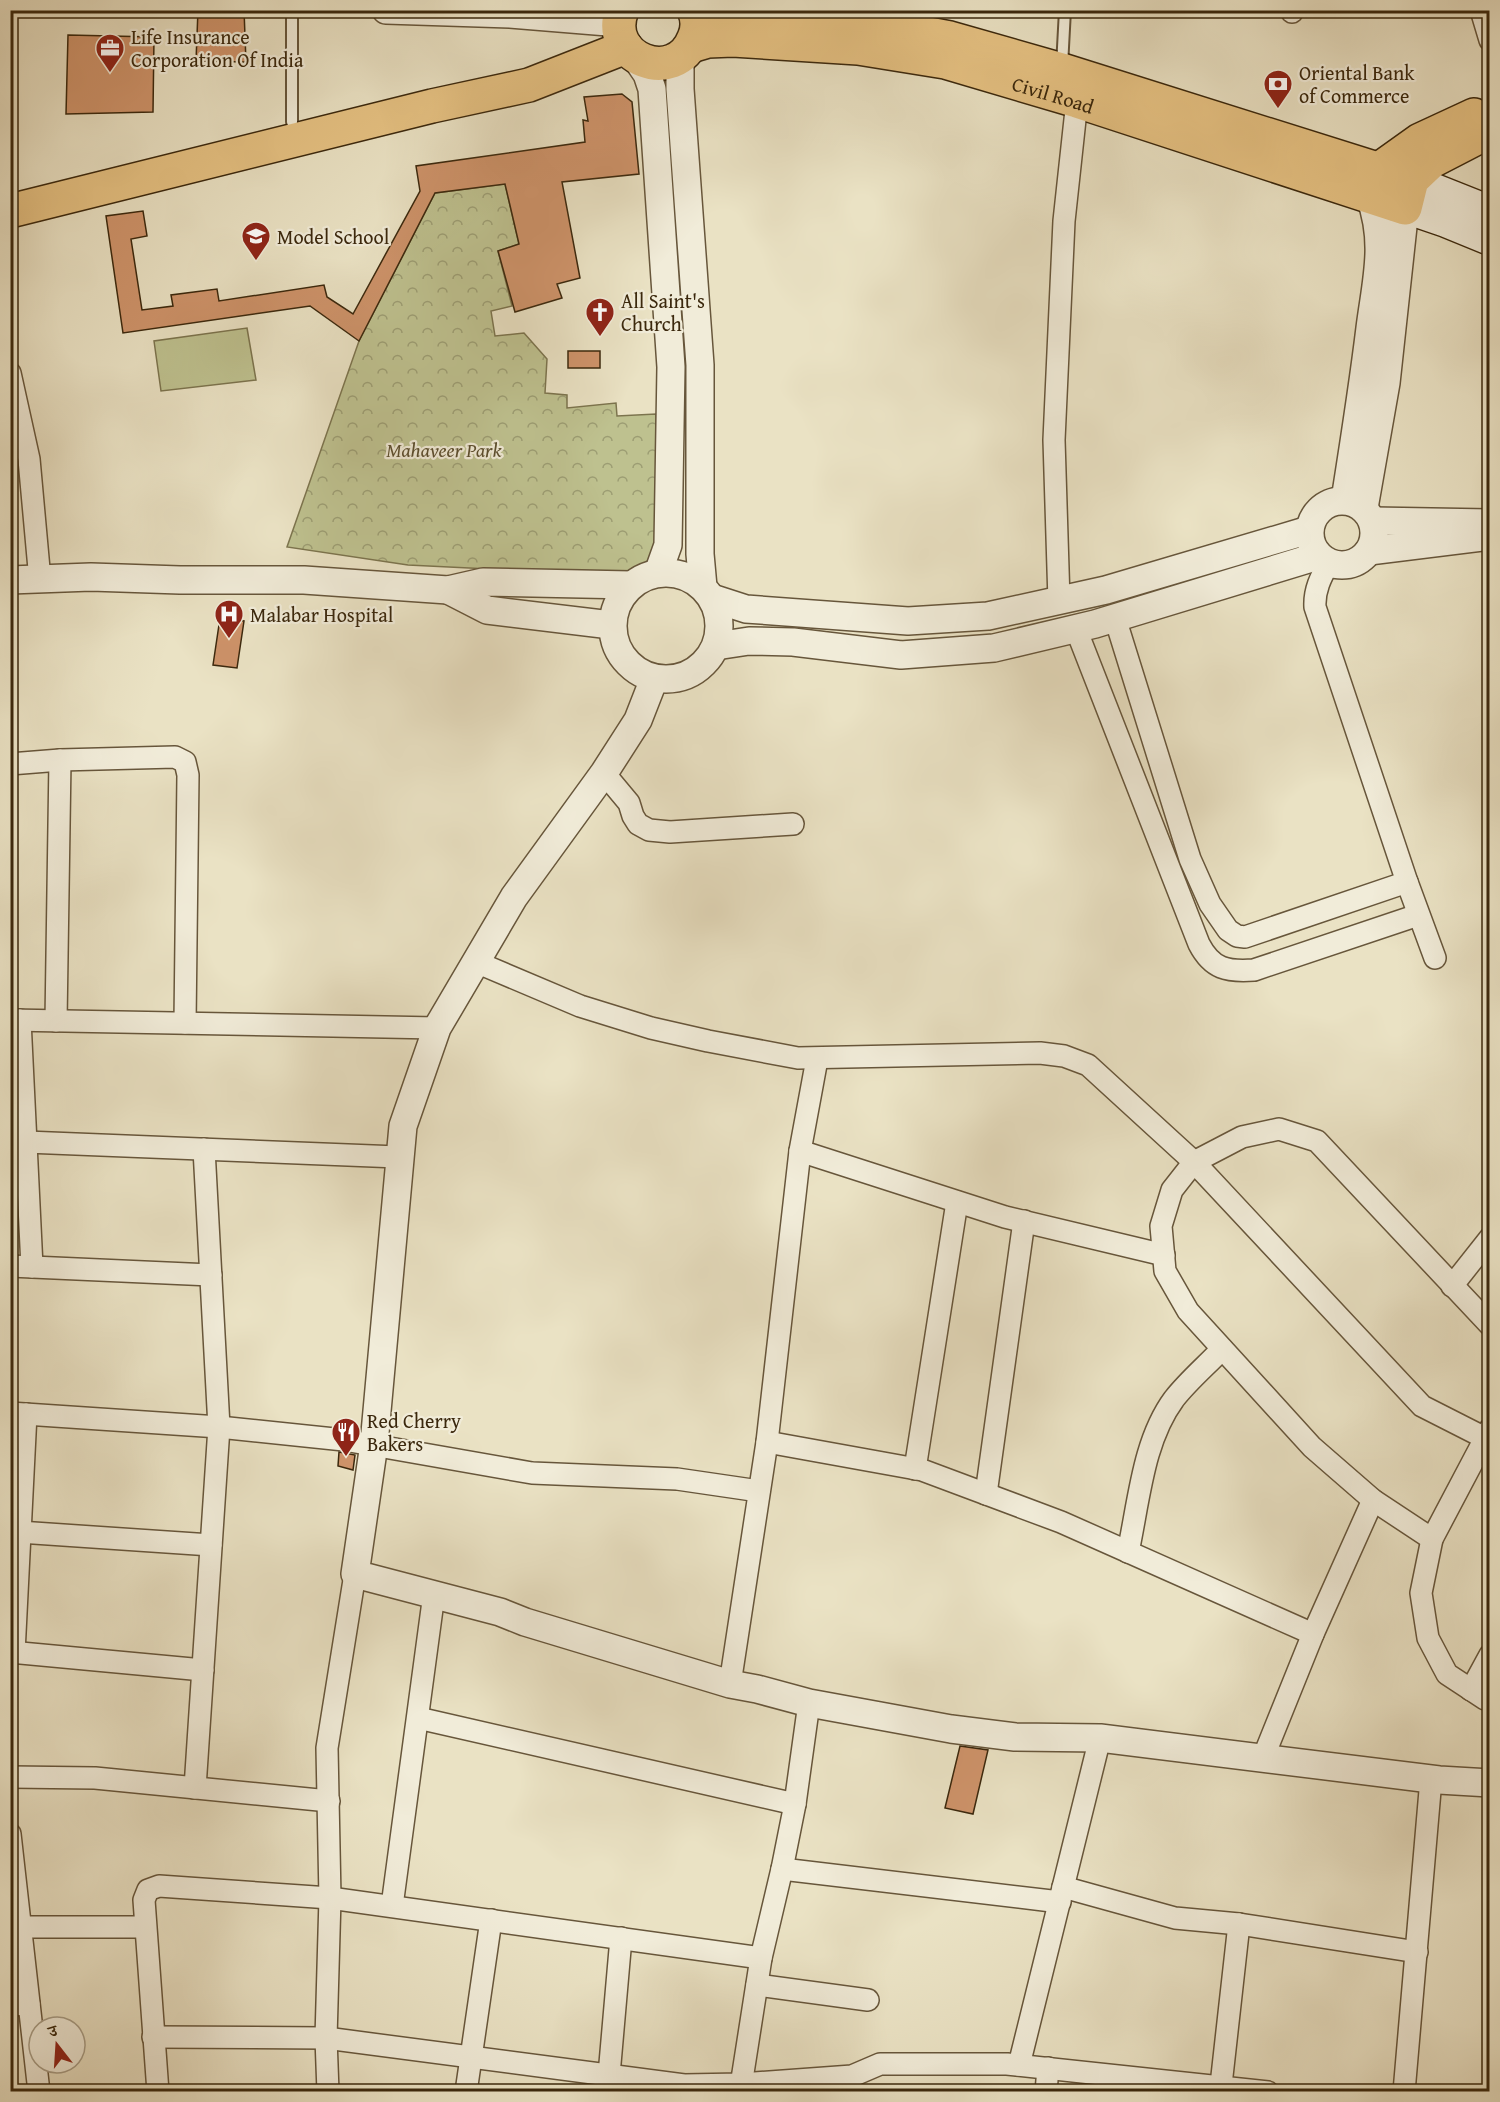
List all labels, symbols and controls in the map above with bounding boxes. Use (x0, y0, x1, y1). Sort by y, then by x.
place label: Life Insurance Corporation Of India (131, 22, 304, 74)
office icon: Life Insurance Corporation Of India (94, 32, 126, 74)
place label: Oriental Bank of Commerce (1299, 58, 1415, 110)
street label: Civil Road (1009, 68, 1098, 120)
bank icon: Oriental Bank of Commerce (1262, 68, 1294, 110)
school or university icon: Model School (240, 220, 272, 262)
place label: Model School (277, 222, 390, 251)
place label: All Saint's Church (621, 286, 705, 338)
church icon: All Saint's Church (584, 296, 616, 338)
park label: Mahaveer Park (386, 435, 503, 464)
hospital icon: Malabar Hospital (213, 598, 245, 640)
place label: Malabar Hospital (250, 600, 394, 629)
place label: Red Cherry Bakers (367, 1406, 461, 1458)
restaurant icon: Red Cherry Bakers (330, 1416, 362, 1458)
north arrow (27, 2015, 87, 2075)
text: उ (44, 2017, 62, 2044)

